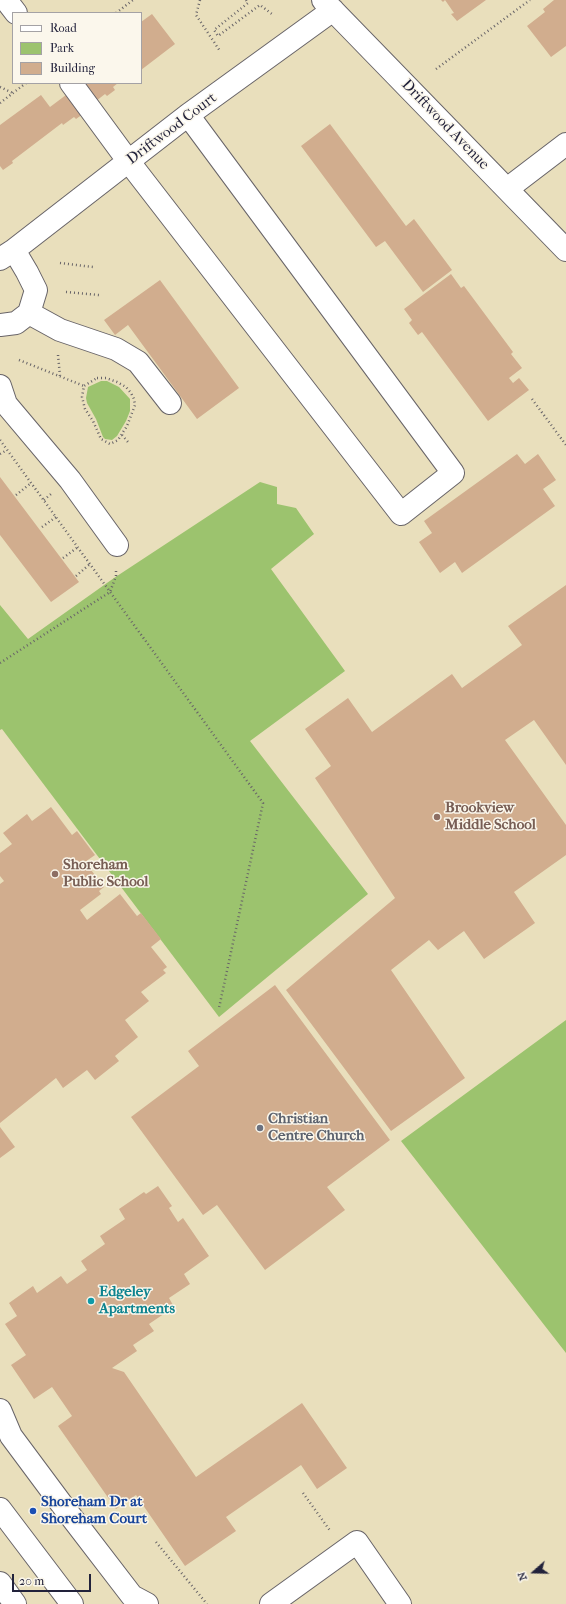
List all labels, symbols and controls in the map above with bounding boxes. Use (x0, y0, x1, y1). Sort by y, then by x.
legend (12, 12, 142, 84)
text: Road (50, 21, 77, 35)
text: Park (50, 41, 74, 55)
text: Building (50, 61, 95, 75)
street label: Driftwood Avenue (397, 76, 493, 174)
street label: Driftwood Court (123, 89, 221, 169)
place label: Brookview Middle School (445, 799, 536, 834)
marker: Brookview Middle School (432, 812, 442, 822)
place label: Shoreham Public School (63, 856, 148, 891)
marker: Shoreham Public School (50, 869, 60, 879)
place label: Christian Centre Church (268, 1110, 365, 1145)
marker: Christian Centre Church (255, 1123, 265, 1133)
place label: Edgeley Apartments (99, 1283, 175, 1318)
marker: Edgeley Apartments (86, 1296, 96, 1306)
place label: Shoreham Dr at Shoreham Court (41, 1493, 147, 1528)
marker: Shoreham Dr at Shoreham Court (28, 1506, 38, 1516)
north arrow (514, 1552, 554, 1592)
scale bar (14, 1566, 93, 1592)
text: N (515, 1570, 530, 1582)
text: 20 m (19, 1574, 44, 1588)

